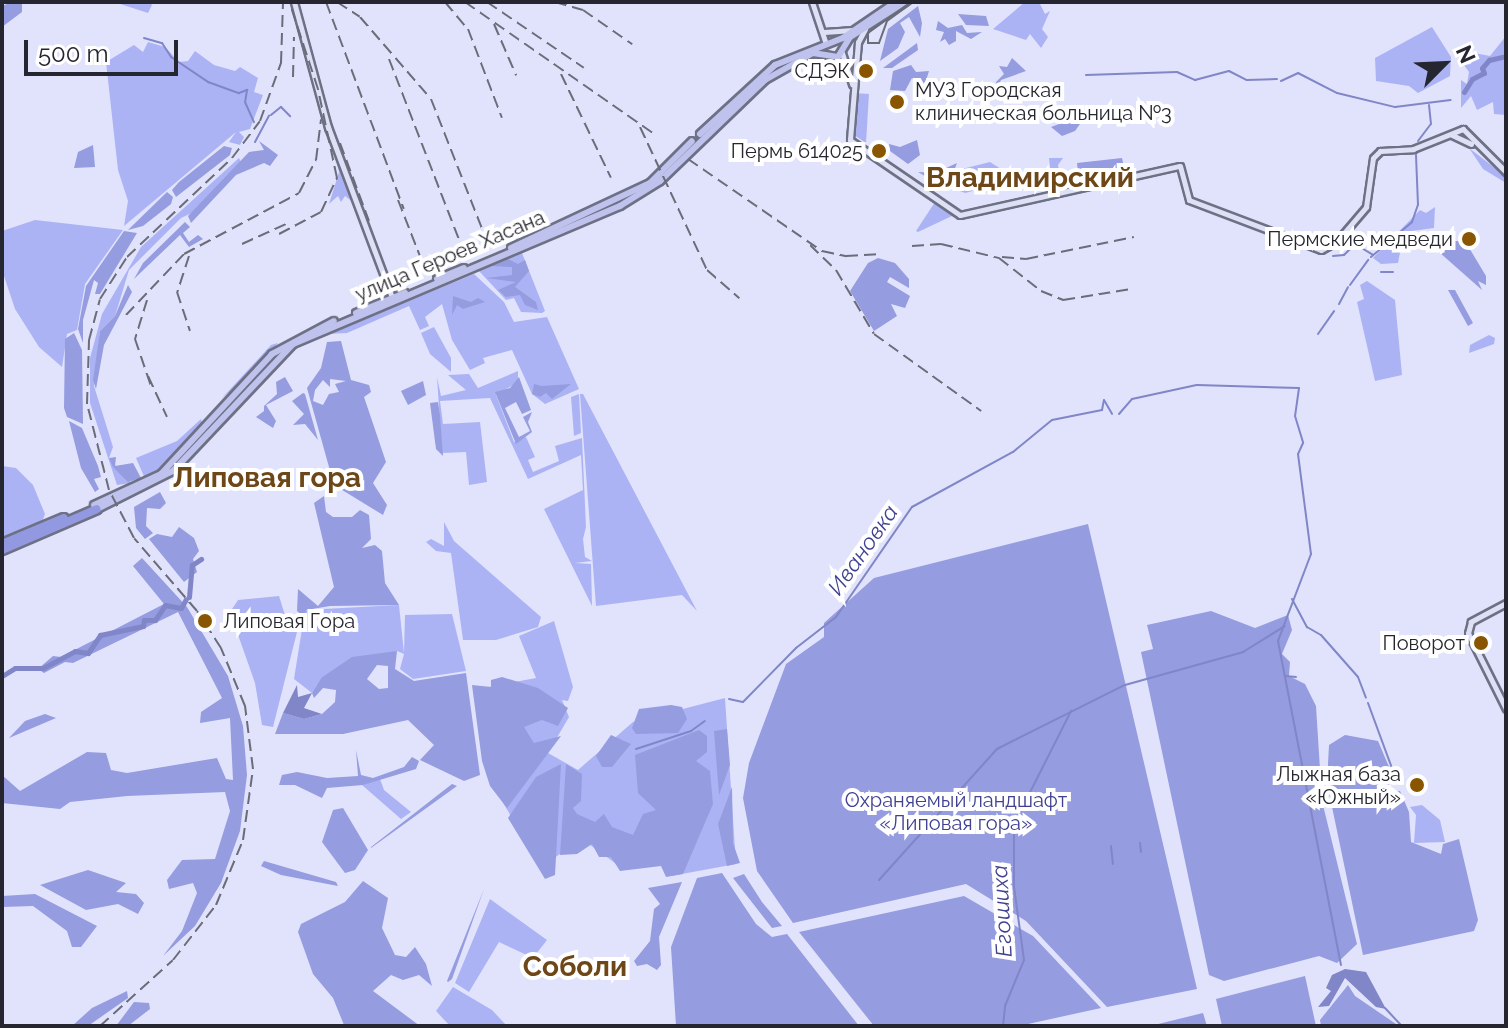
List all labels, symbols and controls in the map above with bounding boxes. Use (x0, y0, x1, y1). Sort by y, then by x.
scale bar (28, 24, 182, 74)
north arrow (1404, 24, 1484, 104)
text: 500 m (38, 39, 109, 68)
text: N (1451, 41, 1481, 67)
place label: СДЭК (794, 59, 850, 83)
marker: СДЭК (857, 62, 875, 80)
place label: МУЗ Городская клиническая больница №3 (915, 78, 1172, 125)
marker: МУЗ Городская клиническая больница №3 (886, 91, 908, 113)
place label: Пермь 614025 (731, 139, 863, 163)
marker: Пермь 614025 (870, 142, 888, 160)
district label: Владимирский (926, 161, 1134, 195)
street label: улица Героев Хасана (352, 205, 548, 307)
place label: Пермские медведи (1267, 227, 1453, 251)
marker: Пермские медведи (1460, 230, 1478, 248)
district label: Липовая гора (173, 461, 361, 495)
water label: Ивановка (822, 500, 904, 600)
place label: Липовая Гора (223, 609, 355, 633)
marker: Липовая Гора (194, 610, 216, 632)
place label: Поворот (1382, 631, 1465, 655)
marker: Поворот (1472, 634, 1490, 652)
place label: Лыжная база «Южный» (1276, 762, 1401, 809)
marker: Лыжная база «Южный» (1408, 776, 1426, 794)
park label: Охраняемый ландшафт «Липовая гора» (845, 788, 1067, 835)
water label: Егошиха (986, 864, 1018, 958)
district label: Соболи (523, 950, 627, 984)

